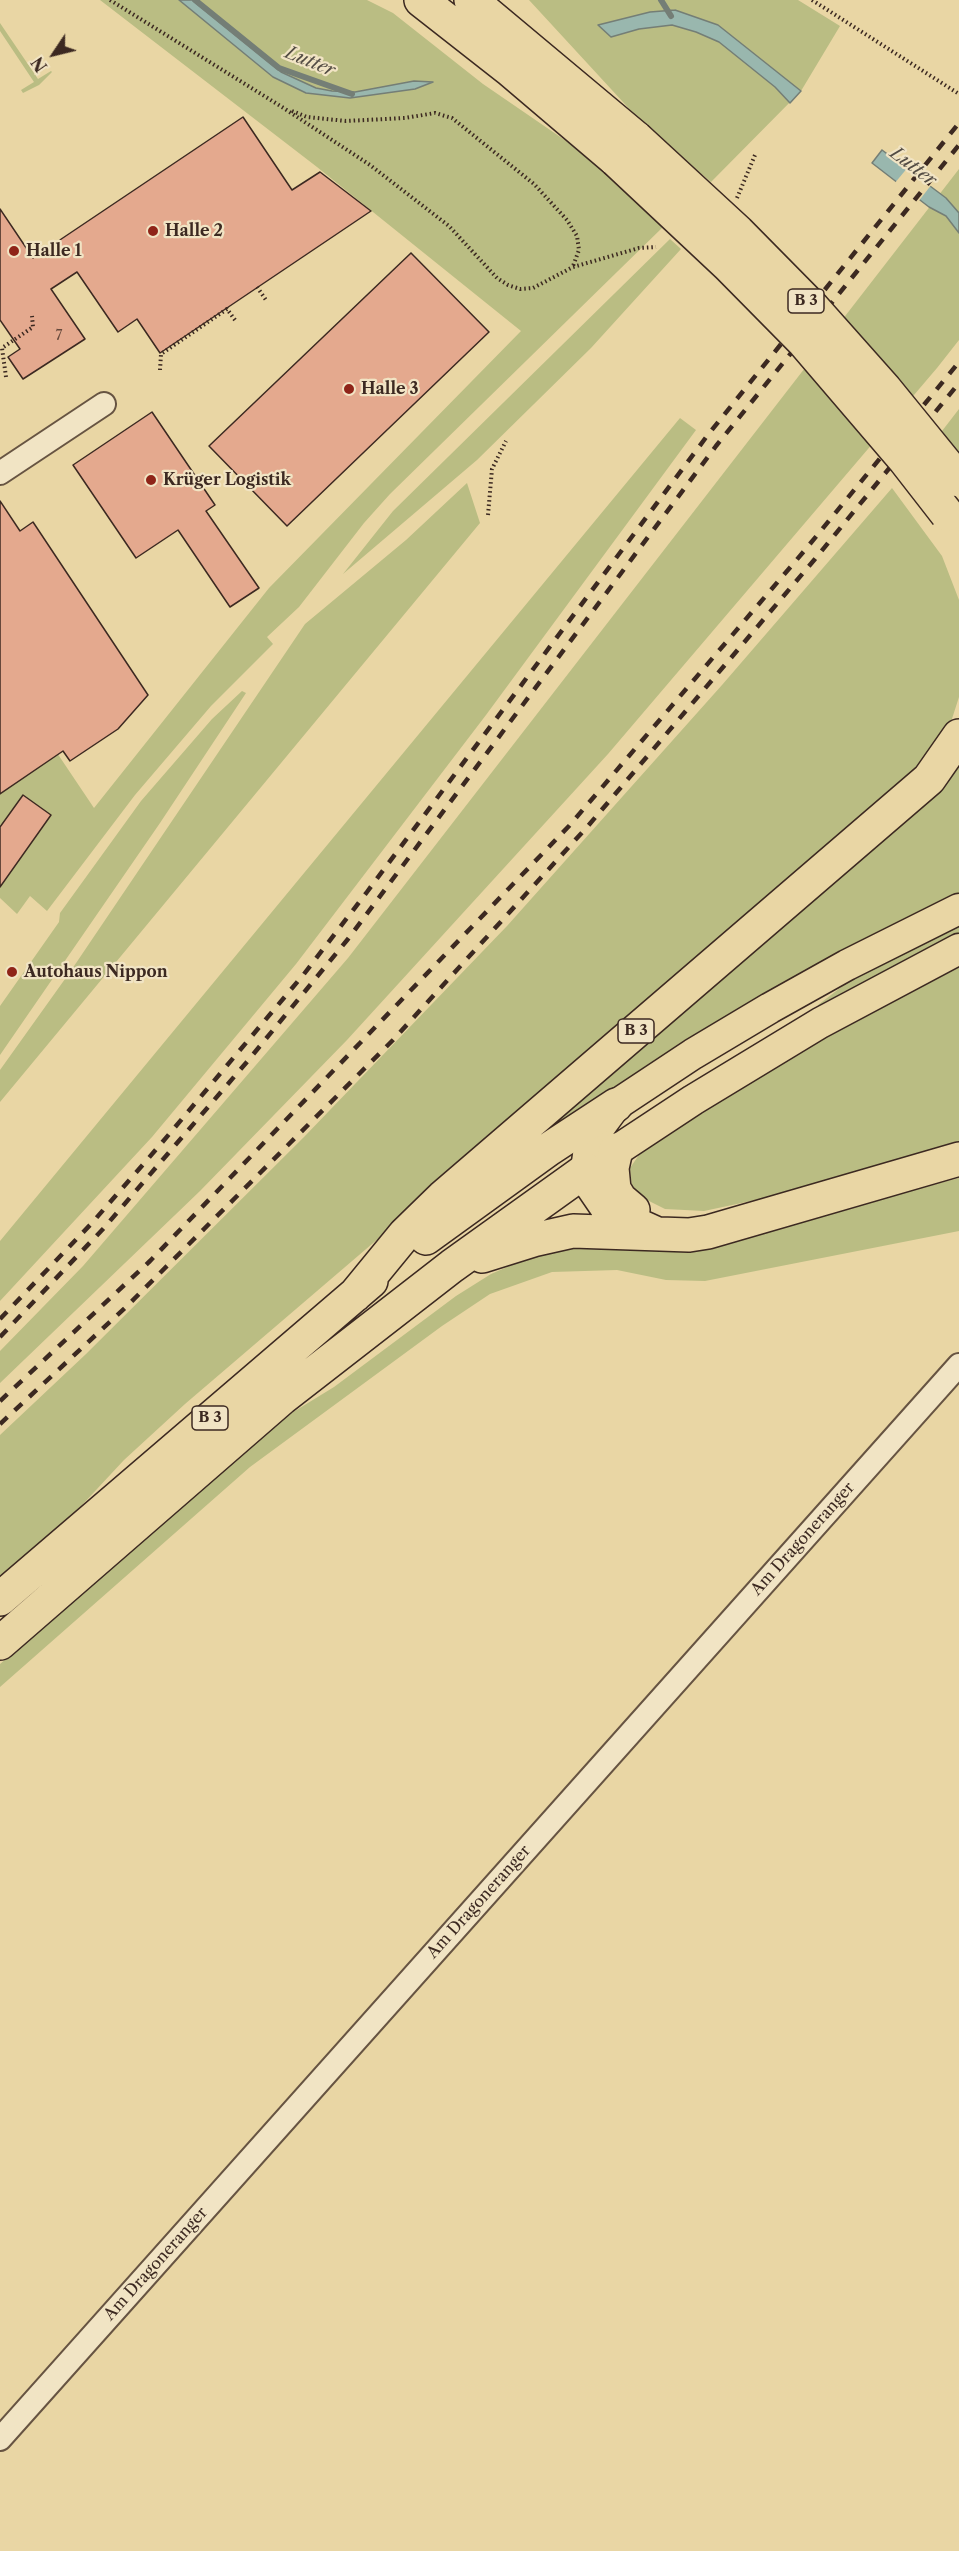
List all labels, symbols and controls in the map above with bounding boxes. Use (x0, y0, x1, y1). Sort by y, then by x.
north arrow (24, 24, 84, 84)
water label: Lutter (282, 42, 338, 82)
text: N (27, 53, 51, 76)
water label: Lutter (886, 143, 940, 191)
place label: Halle 2 (165, 221, 223, 241)
marker: Halle 2 (146, 224, 160, 238)
place label: Halle 1 (26, 241, 82, 261)
marker: Halle 1 (7, 244, 21, 258)
road number: B 3 (788, 289, 824, 313)
house number: 7 (56, 328, 62, 344)
place label: Halle 3 (361, 379, 419, 399)
marker: Halle 3 (342, 382, 356, 396)
place label: Krüger Logistik (163, 470, 291, 490)
marker: Krüger Logistik (144, 473, 158, 487)
place label: Autohaus Nippon (24, 962, 168, 982)
marker: Autohaus Nippon (5, 965, 19, 979)
road number: B 3 (618, 1019, 654, 1043)
road number: B 3 (192, 1406, 228, 1430)
street label: Am Dragoneranger (747, 1479, 859, 1599)
street label: Am Dragoneranger (423, 1842, 535, 1962)
street label: Am Dragoneranger (100, 2204, 212, 2324)

